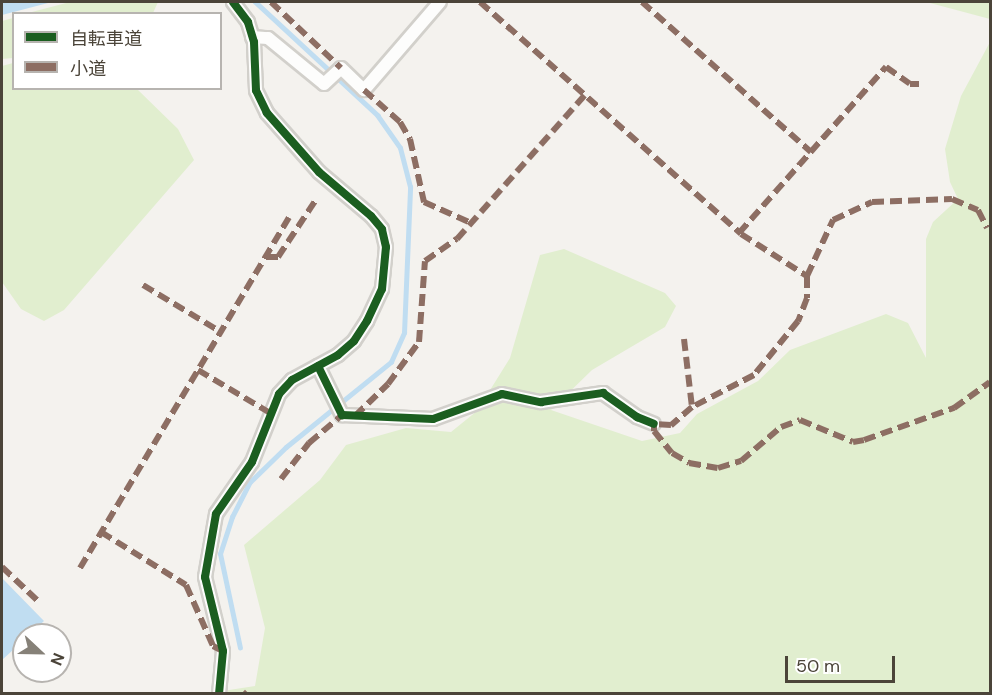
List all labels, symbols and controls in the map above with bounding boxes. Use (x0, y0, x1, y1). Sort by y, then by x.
legend (12, 12, 222, 90)
text: 自転車道 (70, 27, 142, 51)
text: 小道 (70, 57, 106, 81)
north arrow (12, 623, 72, 683)
scale bar (788, 644, 898, 682)
text: N (45, 650, 69, 669)
text: 50 m (796, 654, 840, 678)

